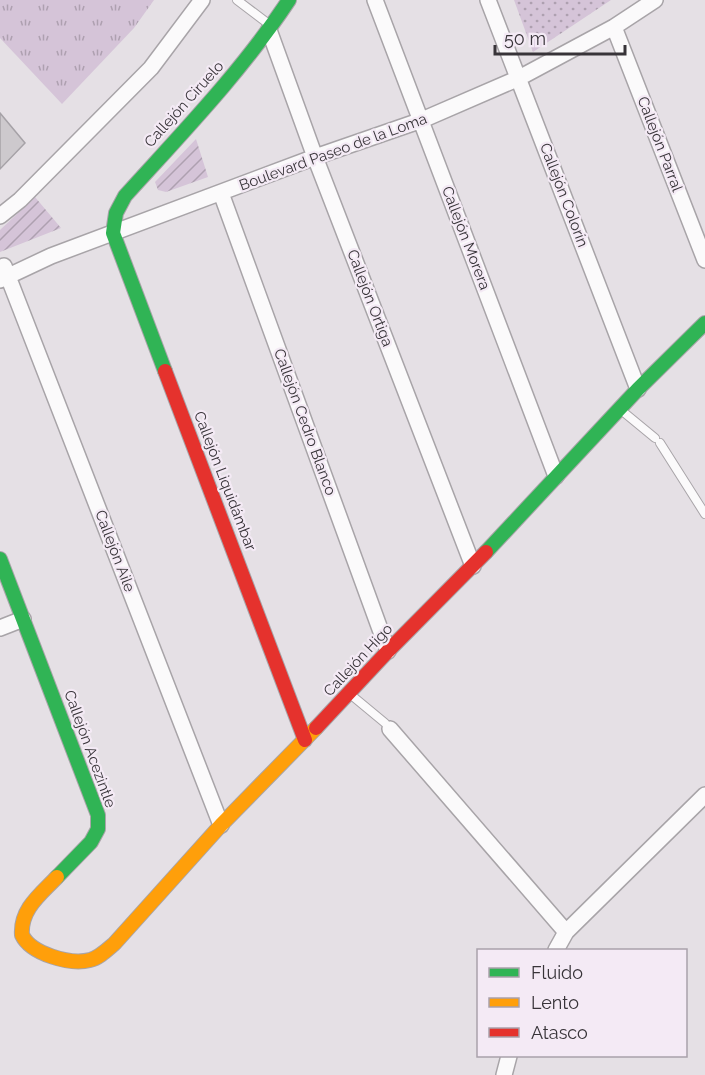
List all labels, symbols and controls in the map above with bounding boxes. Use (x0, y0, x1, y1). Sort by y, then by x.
scale bar (495, 18, 626, 56)
text: 50 m (504, 28, 546, 49)
street label: Callejón Ciruelo (141, 57, 227, 151)
street label: Callejón Parral (634, 94, 687, 195)
street label: Boulevard Paseo de la Loma (237, 110, 429, 194)
street label: Callejón Colorín (536, 141, 592, 249)
street label: Callejón Morera (438, 184, 494, 292)
street label: Callejón Ortiga (343, 247, 397, 349)
street label: Callejón Cedro Blanco (270, 346, 340, 498)
street label: Callejón Liquidámbar (190, 409, 260, 554)
street label: Callejón Aile (91, 508, 139, 595)
street label: Callejón Higo (320, 620, 396, 700)
street label: Callejón Acezintle (60, 688, 120, 810)
legend (477, 949, 687, 1057)
text: Fluido (531, 962, 583, 983)
text: Lento (531, 992, 579, 1013)
text: Atasco (531, 1022, 588, 1043)

